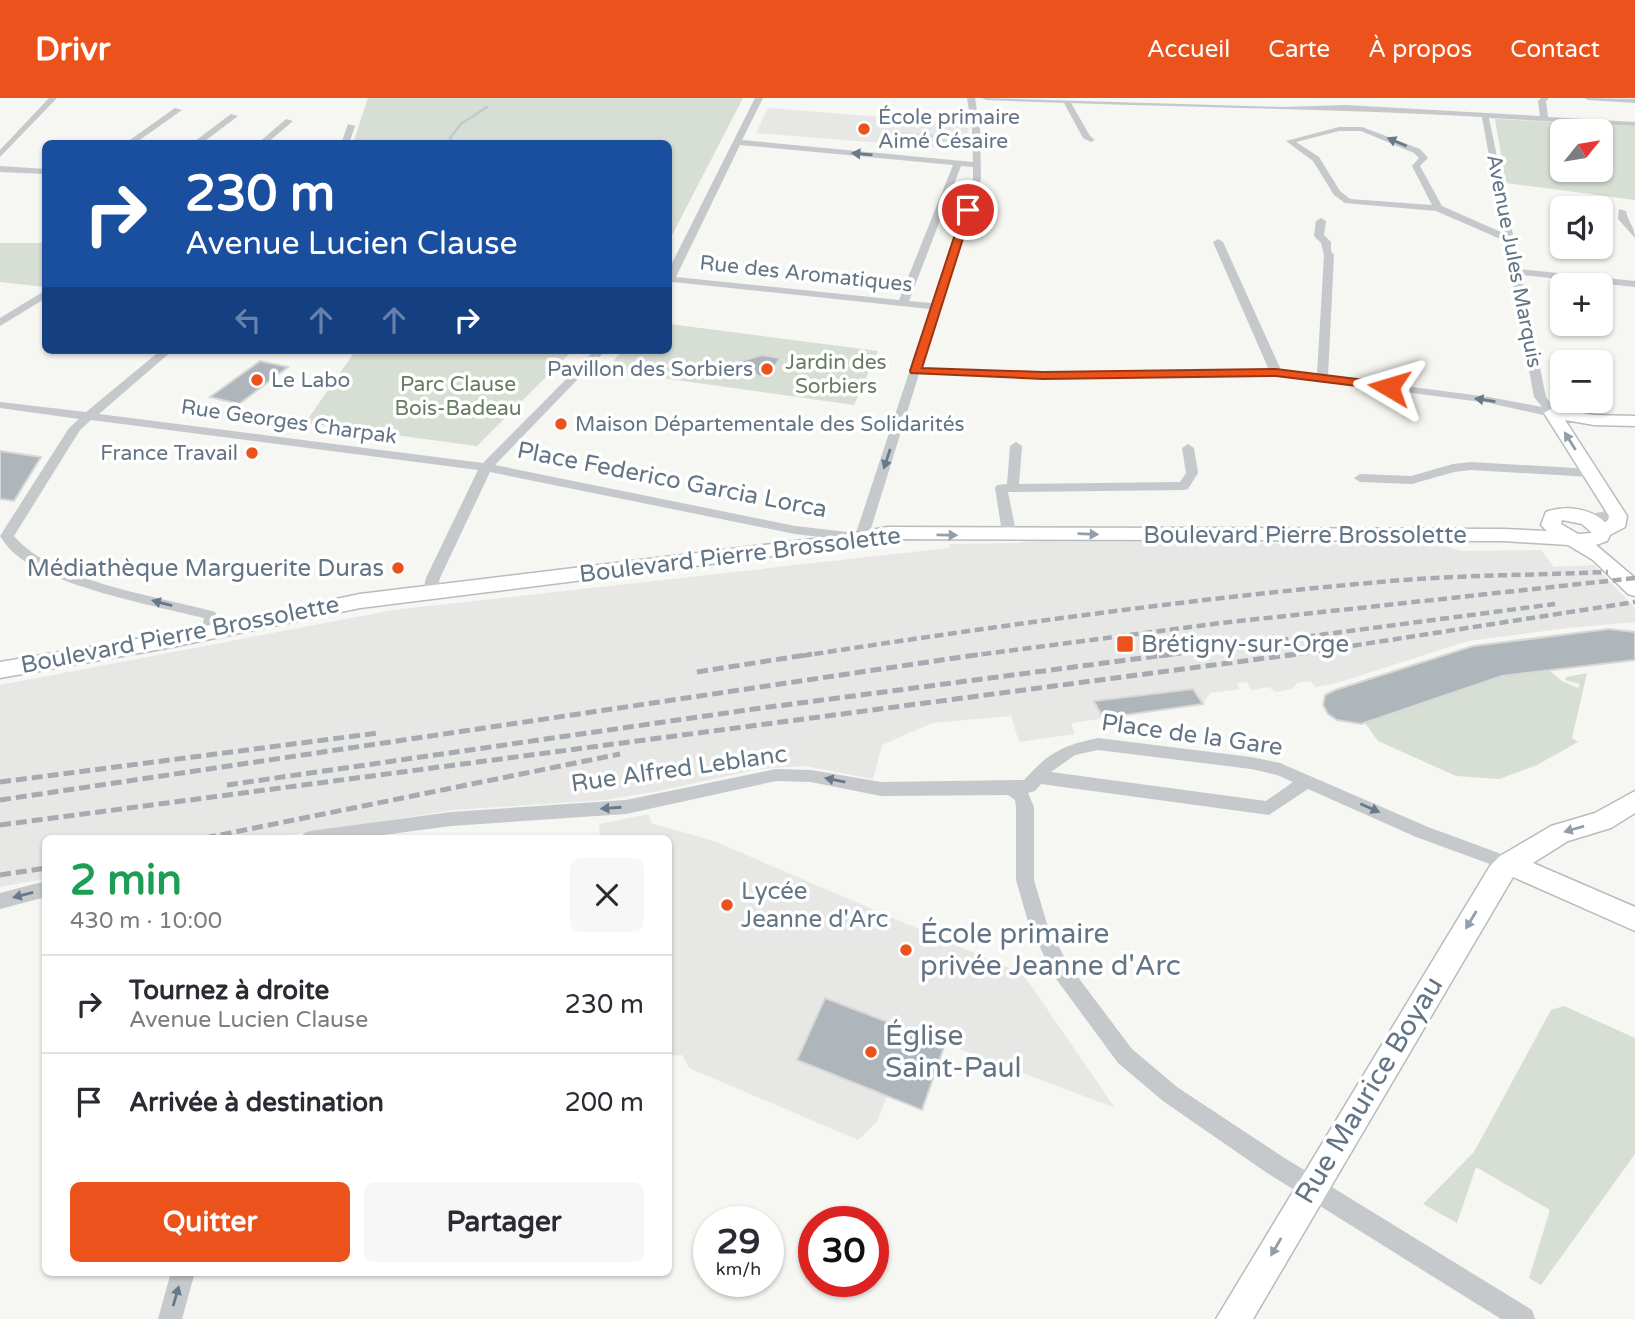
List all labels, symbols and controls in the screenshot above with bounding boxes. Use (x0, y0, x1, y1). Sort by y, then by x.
text: Drivr (35, 30, 110, 69)
text: Accueil (1147, 35, 1230, 64)
text: Carte (1268, 35, 1330, 64)
text: À propos (1368, 35, 1472, 64)
text: Contact (1510, 35, 1600, 64)
place label: École primaire Aimé Césaire (878, 105, 1020, 154)
north arrow (1550, 119, 1614, 182)
map controls (1550, 119, 1613, 413)
marker: École primaire Aimé Césaire (856, 121, 872, 137)
one-way arrow (1386, 136, 1407, 147)
one-way arrow (850, 148, 872, 159)
street label: Avenue Jules Marquis (1481, 152, 1547, 370)
text: 230 m (185, 165, 335, 224)
icon: right (70, 168, 161, 259)
pin (938, 180, 998, 240)
icon: arrive (949, 191, 987, 229)
button: sound (1550, 196, 1613, 259)
text: Avenue Lucien Clause (185, 225, 518, 263)
street label: Rue des Aromatiques (698, 250, 914, 298)
button: + (1550, 273, 1613, 336)
icon: left (229, 301, 267, 339)
icon: ahead (302, 301, 340, 339)
icon: ahead (375, 301, 413, 339)
icon: right (448, 301, 486, 339)
park label: Jardin des Sorbiers (785, 350, 887, 399)
position arrow (1352, 350, 1426, 424)
button: − (1550, 350, 1613, 413)
place label: Pavillon des Sorbiers (547, 357, 753, 382)
marker: Pavillon des Sorbiers (759, 361, 775, 377)
place label: Le Labo (271, 368, 350, 393)
marker: Le Labo (249, 372, 265, 388)
park label: Parc Clause Bois-Badeau (394, 372, 522, 421)
street label: Rue Georges Charpak (179, 394, 399, 450)
one-way arrow (1474, 394, 1496, 405)
place label: Maison Départementale des Solidarités (575, 412, 965, 437)
marker: Maison Départementale des Solidarités (553, 416, 569, 432)
one-way arrow (1564, 432, 1577, 451)
street label: Place Federico Garcia Lorca (515, 436, 829, 524)
place label: France Travail (100, 441, 238, 466)
marker: France Travail (244, 445, 260, 461)
one-way arrow (881, 449, 892, 470)
street label: Boulevard Pierre Brossolette (578, 521, 902, 589)
street label: Boulevard Pierre Brossolette (1143, 521, 1467, 550)
one-way arrow (1078, 528, 1100, 539)
one-way arrow (936, 529, 958, 541)
place label: Médiathèque Marguerite Duras (27, 554, 384, 583)
marker: Médiathèque Marguerite Duras (390, 560, 406, 576)
street label: Boulevard Pierre Brossolette (18, 590, 342, 680)
one-way arrow (151, 597, 172, 607)
place label: Brétigny-sur-Orge (1141, 630, 1349, 659)
marker: Brétigny-sur-Orge (1115, 634, 1135, 654)
street label: Place de la Gare (1100, 708, 1284, 762)
street label: Rue Alfred Leblanc (569, 739, 789, 799)
one-way arrow (824, 775, 846, 786)
one-way arrow (600, 802, 622, 813)
one-way arrow (1360, 802, 1380, 814)
one-way arrow (1563, 825, 1584, 835)
text: 2 min (70, 855, 182, 906)
button: close (570, 858, 644, 932)
place label: Lycée Jeanne d'Arc (741, 877, 888, 934)
one-way arrow (12, 890, 34, 901)
marker: Lycée Jeanne d'Arc (719, 897, 735, 913)
text: 430 m · 10:00 (70, 907, 222, 935)
one-way arrow (1465, 911, 1477, 930)
place label: École primaire privée Jeanne d'Arc (920, 917, 1181, 983)
marker: École primaire privée Jeanne d'Arc (898, 942, 914, 958)
street label: Rue Maurice Boyau (1288, 970, 1450, 1210)
text: Tournez à droite (129, 975, 329, 1006)
icon: right (70, 985, 108, 1023)
text: 230 m (564, 989, 644, 1020)
text: Avenue Lucien Clause (129, 1006, 368, 1034)
place label: Église Saint-Paul (885, 1019, 1022, 1085)
marker: Église Saint-Paul (863, 1044, 879, 1060)
icon: arrive (70, 1083, 108, 1121)
text: Arrivée à destination (129, 1087, 384, 1118)
text: 200 m (564, 1087, 644, 1118)
button: Quitter (70, 1182, 350, 1262)
button: Partager (364, 1182, 644, 1262)
speed limit sign: 30 (798, 1206, 889, 1297)
text: 29 (717, 1221, 760, 1263)
one-way arrow (1270, 1237, 1282, 1256)
text: km/h (716, 1258, 761, 1280)
one-way arrow (171, 1284, 182, 1306)

